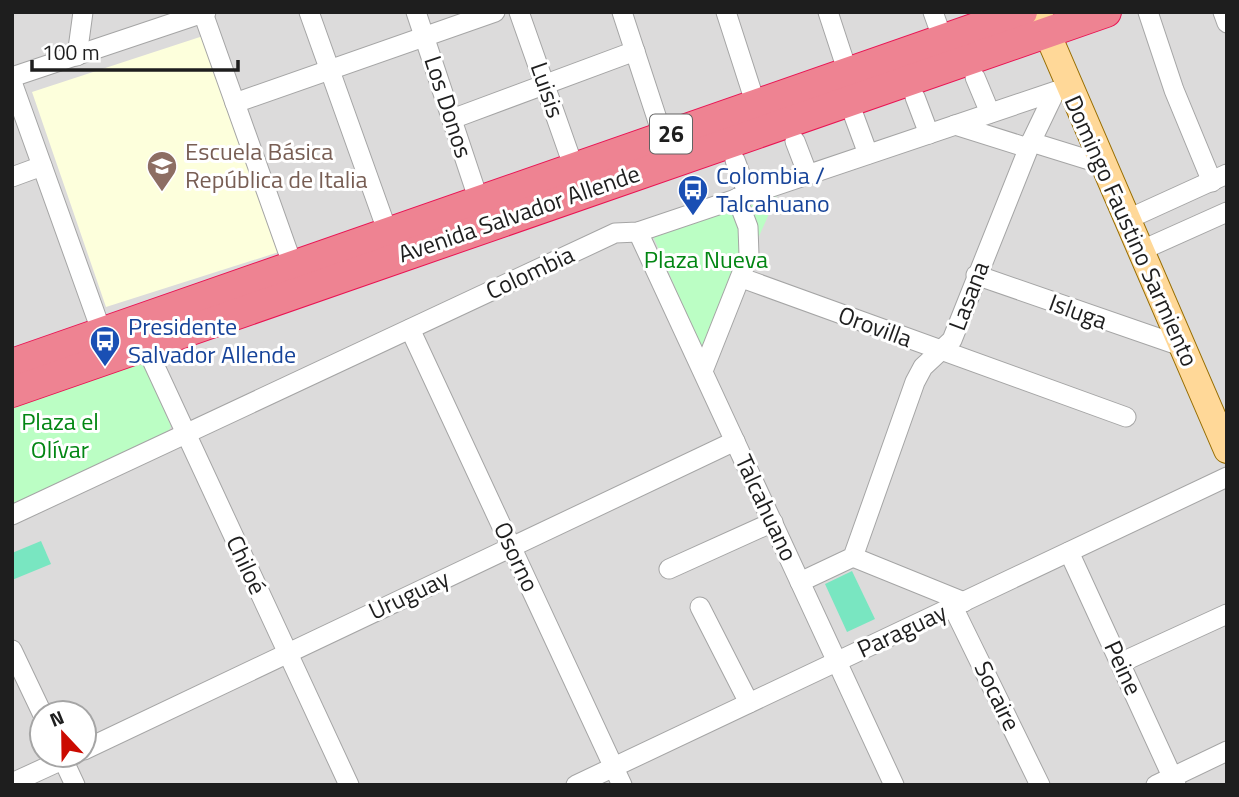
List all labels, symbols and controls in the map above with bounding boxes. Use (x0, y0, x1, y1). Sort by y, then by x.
scale bar (32, 28, 238, 72)
text: 100 m (42, 36, 99, 68)
street label: Los Donos (416, 51, 482, 162)
street label: Luisis (522, 57, 574, 122)
street label: Domingo Faustino Sarmiento (1056, 89, 1208, 372)
road number: 26 (650, 114, 692, 154)
place label: Escuela Básica República de Italia (185, 133, 368, 197)
school or university icon: Escuela Básica República de Italia (145, 149, 179, 193)
street label: Avenida Salvador Allende (393, 155, 644, 271)
place label: Colombia / Talcahuano (716, 157, 830, 221)
bus stop icon: Colombia / Talcahuano (676, 173, 710, 217)
street label: Colombia (480, 236, 580, 308)
park label: Plaza Nueva (644, 241, 768, 277)
street label: Lasana (938, 256, 998, 336)
street label: Isluga (1044, 284, 1113, 338)
street label: Orovilla (833, 296, 917, 356)
place label: Presidente Salvador Allende (128, 308, 296, 372)
bus stop icon: Presidente Salvador Allende (88, 324, 122, 368)
park label: Plaza el Olívar (21, 403, 99, 467)
street label: Talcahuano (727, 448, 807, 567)
street label: Osorno (485, 516, 549, 598)
street label: Chiloé (218, 529, 276, 600)
street label: Uruguay (362, 560, 455, 628)
street label: Paraguay (851, 594, 953, 666)
street label: Peine (1096, 634, 1152, 701)
street label: Socaire (966, 655, 1030, 737)
north arrow (28, 699, 98, 769)
text: N (45, 702, 68, 734)

